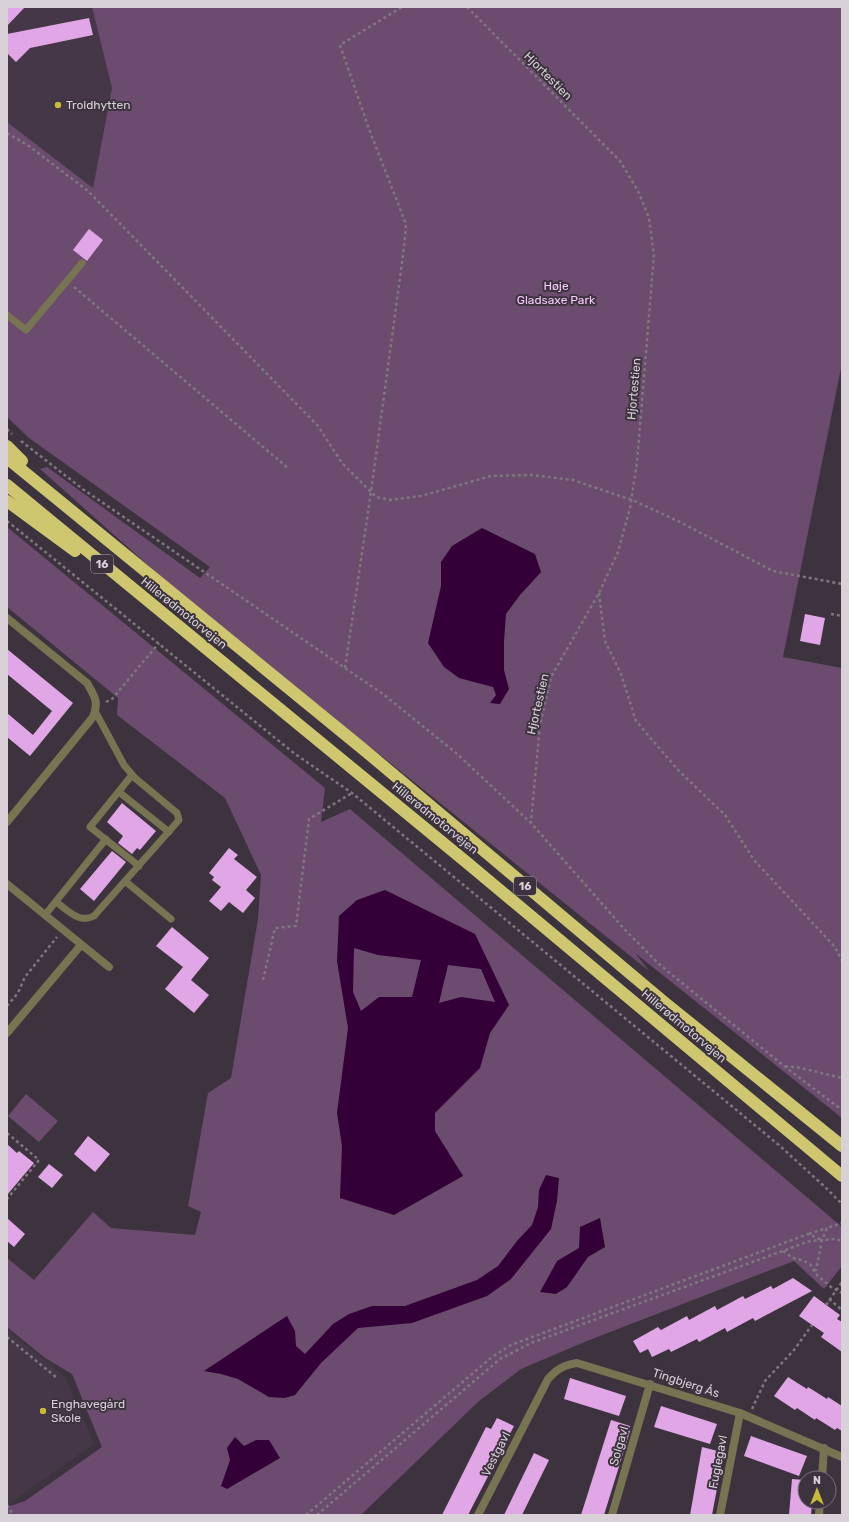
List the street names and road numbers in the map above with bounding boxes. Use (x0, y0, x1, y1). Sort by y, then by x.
street label: Hjortestien (521, 49, 575, 103)
street label: Hjortestien (624, 357, 644, 421)
road number: 16 (91, 555, 113, 573)
street label: Hillerødmotorvejen (138, 574, 230, 652)
street label: Hjortestien (524, 672, 552, 736)
street label: Hillerødmotorvejen (389, 779, 481, 857)
road number: 16 (514, 877, 536, 895)
street label: Hillerødmotorvejen (639, 986, 729, 1066)
street label: Tingbjerg Ås (651, 1366, 721, 1400)
street label: Solgavl (607, 1425, 631, 1467)
street label: Vestgavl (479, 1429, 513, 1479)
street label: Fuglegavl (706, 1434, 730, 1490)

